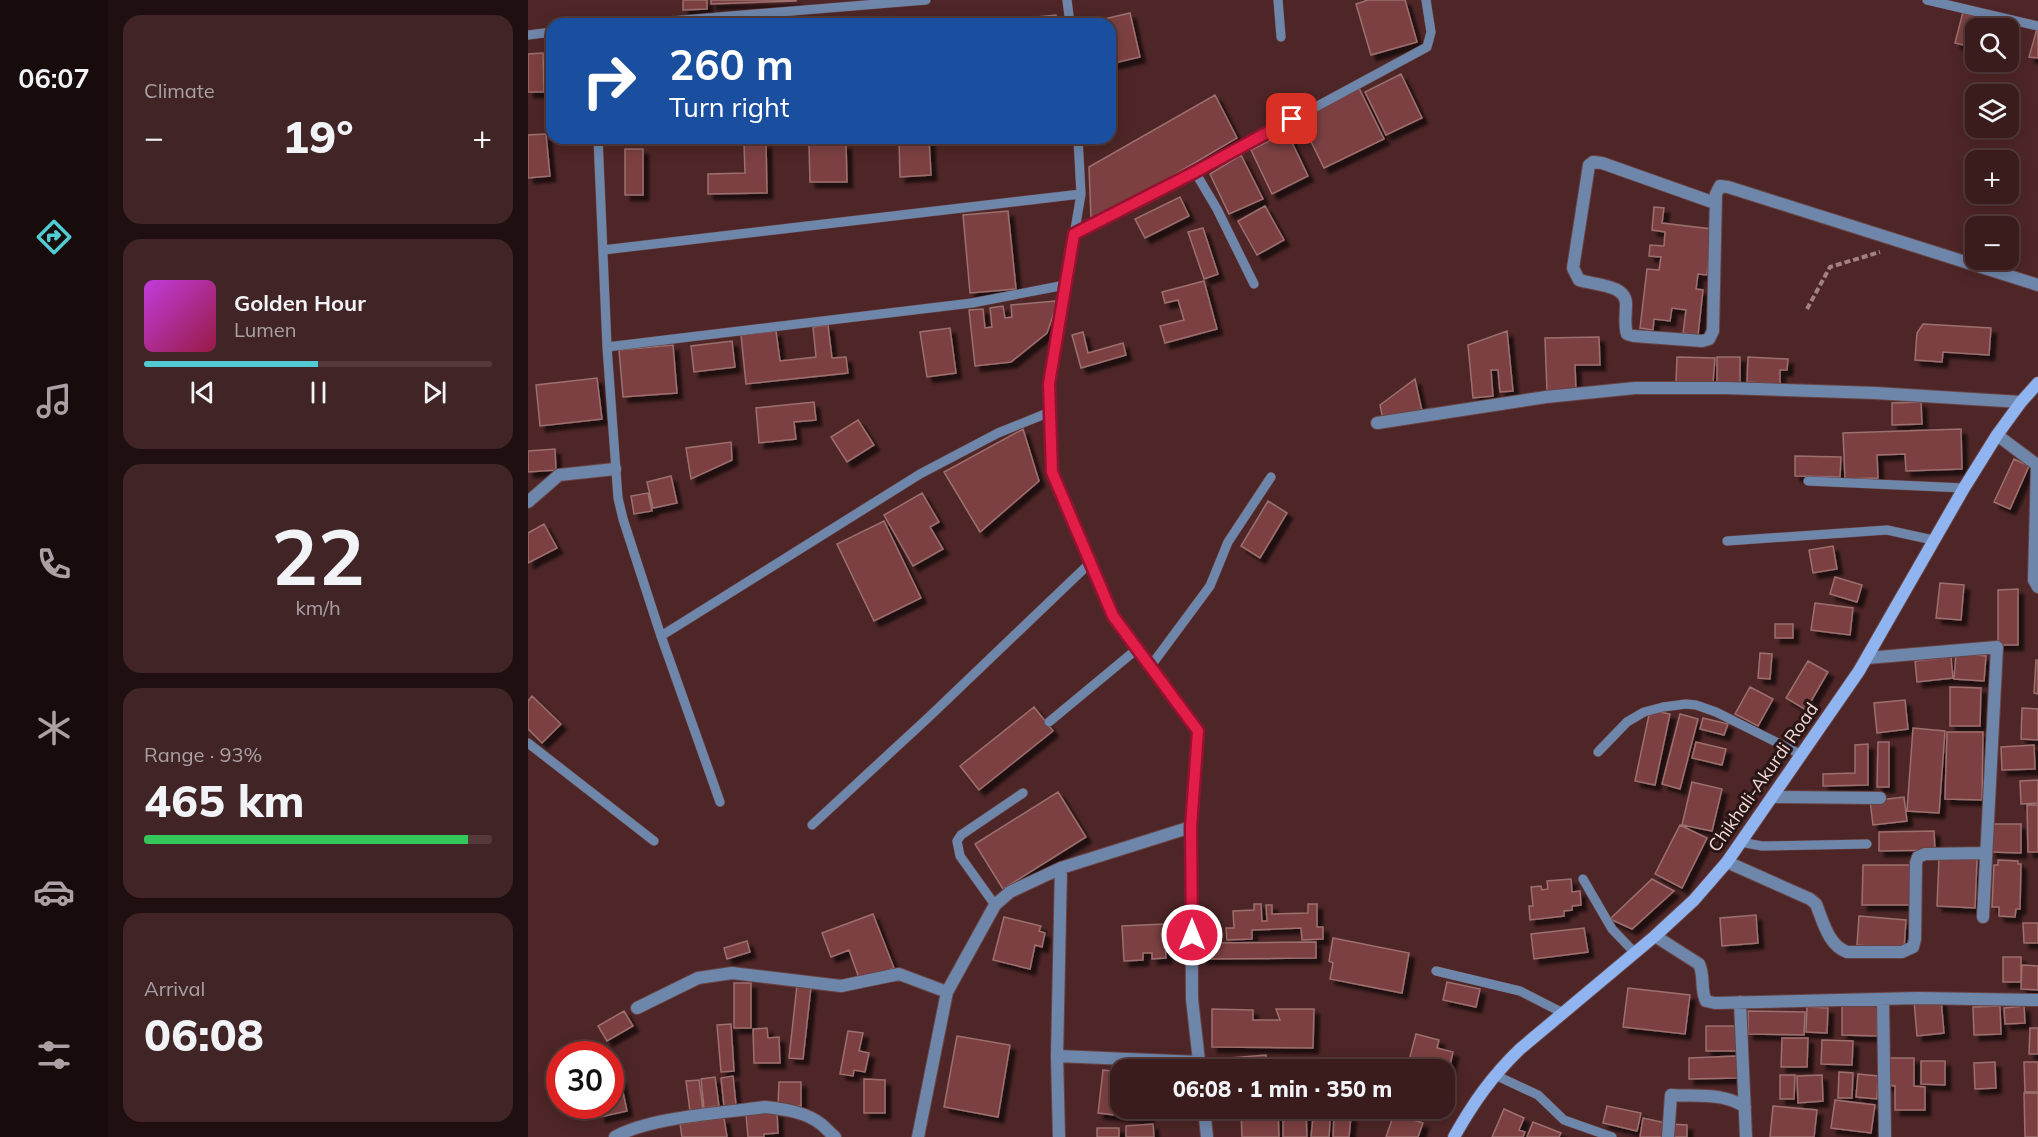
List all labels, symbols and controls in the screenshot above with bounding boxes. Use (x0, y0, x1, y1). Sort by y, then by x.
map controls (1965, 18, 2019, 270)
button: search (1965, 18, 2019, 72)
text: 260 m (669, 38, 794, 91)
icon: right (570, 42, 648, 120)
text: 06:07 (18, 61, 90, 95)
text: Climate (144, 78, 215, 103)
button: layers (1965, 84, 2019, 138)
text: Turn right (669, 90, 789, 124)
pin (1266, 93, 1317, 144)
icon: arrive (1275, 102, 1308, 135)
text: 19° (282, 108, 354, 164)
text: − (144, 116, 164, 157)
text: + (472, 116, 492, 157)
button: + (1965, 150, 2019, 204)
icon: directions (33, 216, 75, 258)
button: − (1965, 216, 2019, 270)
text: Golden Hour (234, 289, 366, 317)
text: Lumen (234, 317, 296, 342)
icon: previous (186, 376, 219, 409)
icon: pause (302, 376, 335, 409)
icon: next (418, 376, 451, 409)
icon: music (33, 380, 75, 422)
text: 22 (271, 507, 365, 605)
icon: phone (33, 543, 75, 585)
text: km/h (295, 595, 341, 620)
street label: Chikhali-Akurdi Road (1703, 698, 1823, 856)
icon: climate (33, 707, 75, 749)
text: Range · 93% (144, 742, 262, 767)
text: 465 km (144, 772, 305, 828)
icon: car (33, 871, 75, 913)
position arrow (1160, 903, 1224, 967)
text: Arrival (144, 976, 205, 1001)
text: 06:08 (144, 1006, 264, 1062)
icon: filters (33, 1034, 75, 1076)
speed limit sign: 30 (546, 1041, 624, 1119)
text: 06:08 · 1 min · 350 m (1173, 1075, 1392, 1103)

